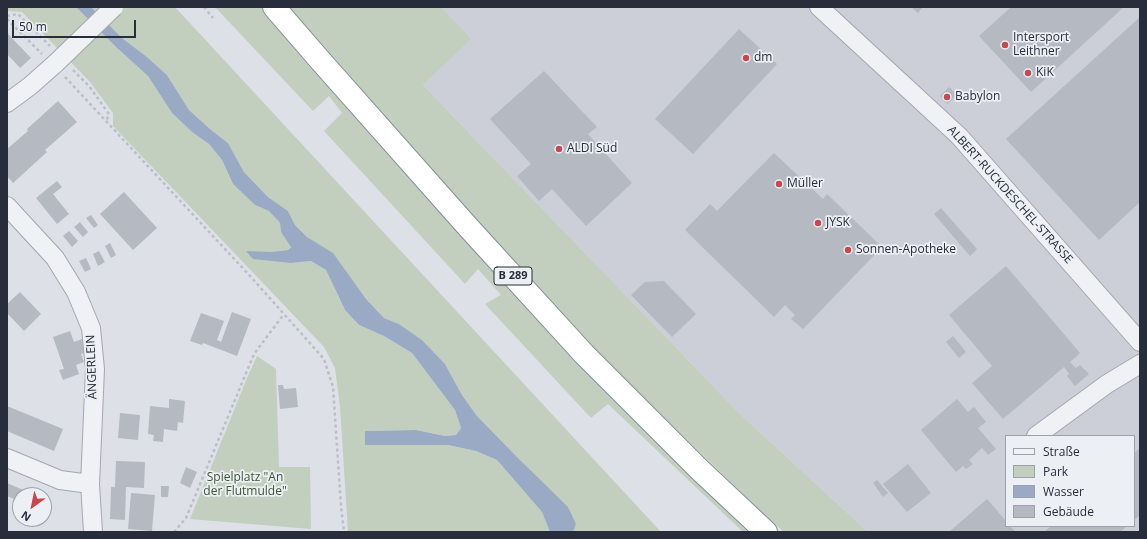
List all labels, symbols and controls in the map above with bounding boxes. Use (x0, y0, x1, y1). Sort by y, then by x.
scale bar (14, 12, 138, 38)
text: 50 m (19, 18, 47, 35)
place label: Intersport Leithner (1013, 31, 1069, 59)
marker: Intersport Leithner (1000, 40, 1010, 50)
place label: dm (754, 51, 772, 65)
marker: dm (741, 53, 751, 63)
place label: KiK (1036, 66, 1054, 80)
marker: KiK (1023, 68, 1033, 78)
place label: Babylon (955, 90, 1000, 104)
marker: Babylon (942, 92, 952, 102)
street label: ALBERT-RUCKDESCHEL-STRASSE (944, 123, 1076, 267)
place label: ALDI Süd (567, 142, 617, 156)
marker: ALDI Süd (554, 144, 564, 154)
place label: Müller (787, 177, 823, 191)
marker: Müller (774, 179, 784, 189)
place label: JYSK (826, 216, 850, 230)
marker: JYSK (813, 218, 823, 228)
place label: Sonnen-Apotheke (856, 243, 956, 257)
marker: Sonnen-Apotheke (843, 245, 853, 255)
road number: B 289 (494, 267, 532, 285)
street label: ÄNGERLEIN (84, 334, 100, 400)
legend (1005, 435, 1135, 527)
text: Straße (1043, 443, 1080, 460)
text: Park (1043, 463, 1068, 480)
park label: Spielplatz "An der Flutmulde" (203, 471, 287, 499)
text: Wasser (1043, 483, 1084, 500)
north arrow (12, 487, 52, 527)
text: Gebäude (1043, 503, 1094, 520)
text: N (18, 508, 34, 525)

